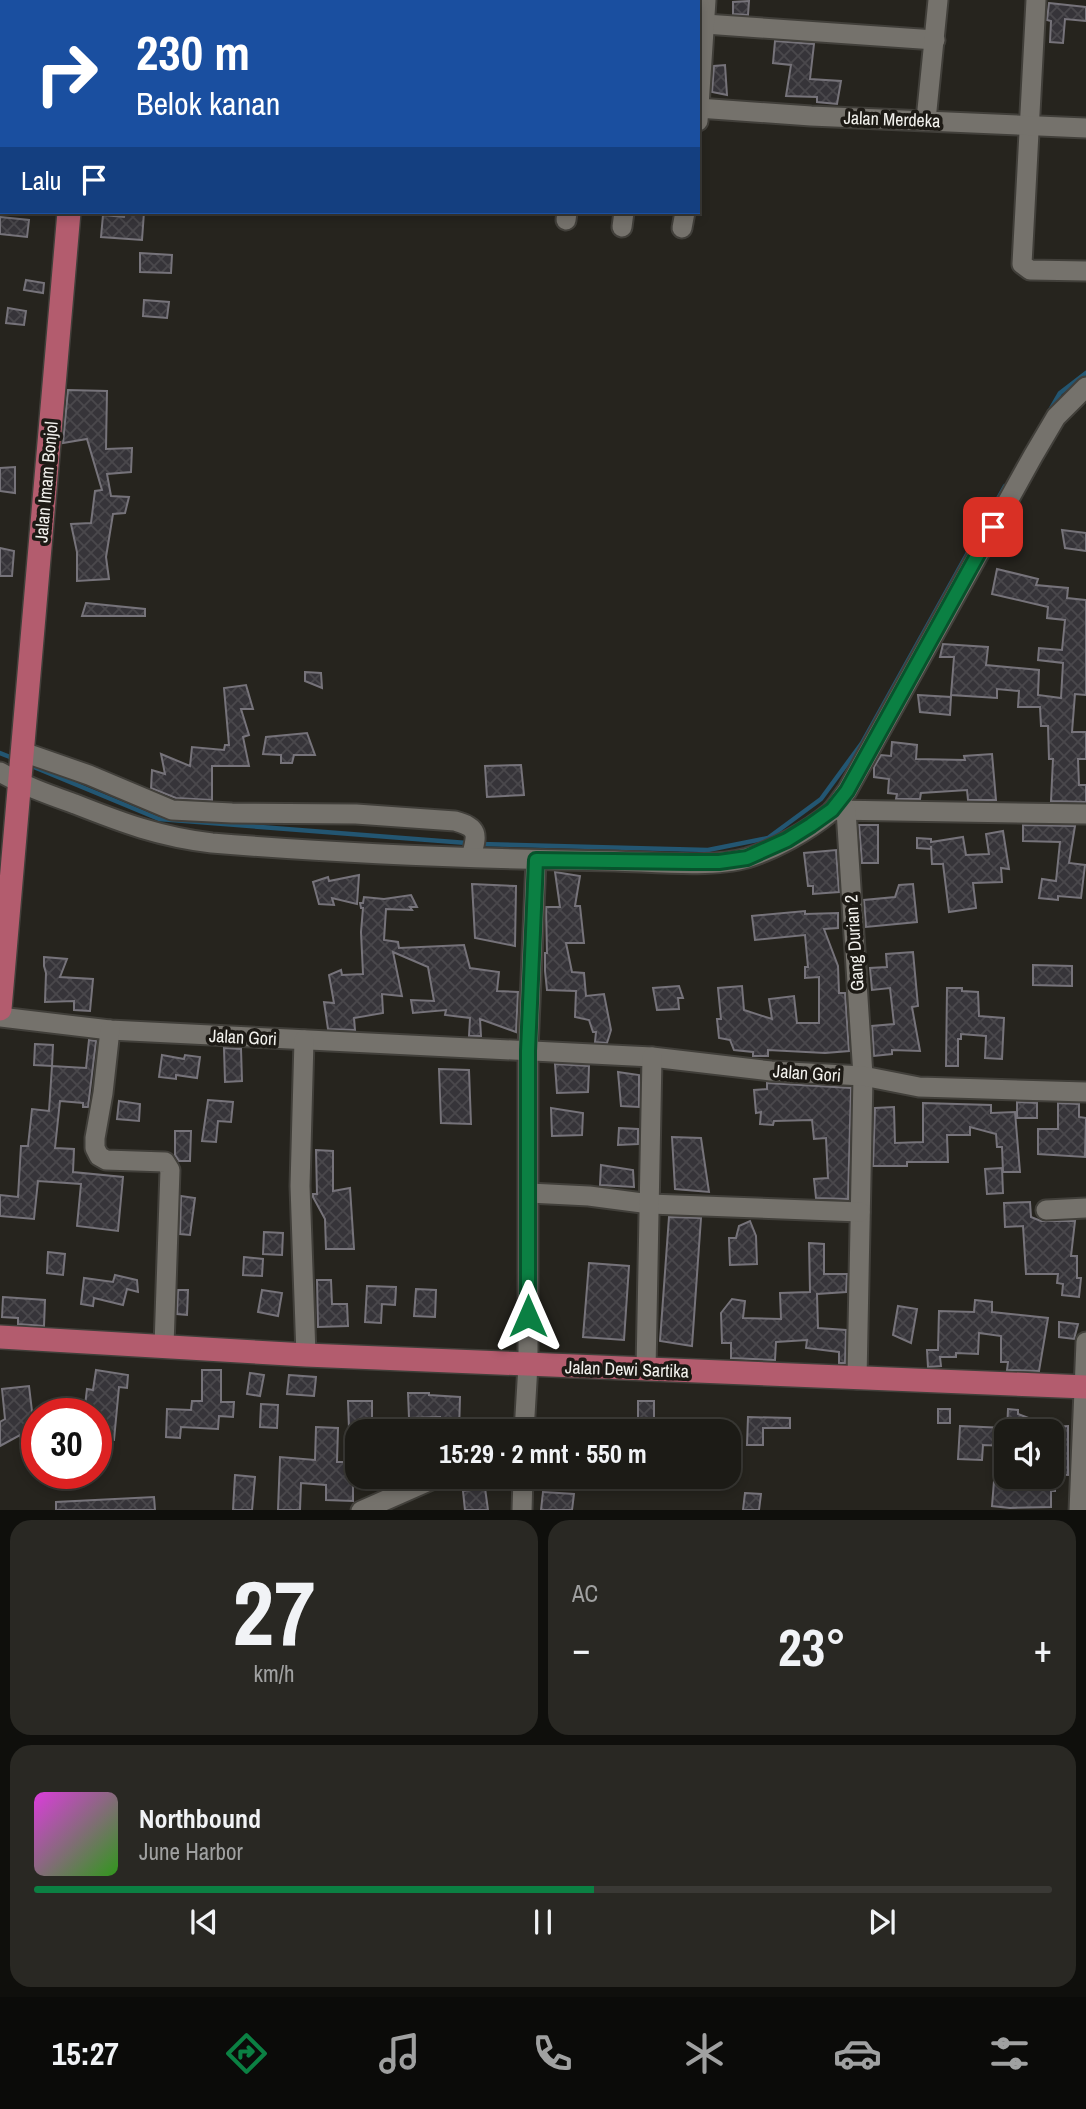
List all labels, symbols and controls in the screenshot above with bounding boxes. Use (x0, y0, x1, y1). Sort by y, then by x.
text: 230 m (136, 19, 250, 85)
icon: right (21, 28, 112, 119)
text: Belok kanan (136, 82, 280, 125)
street label: Jalan Merdeka (843, 105, 941, 133)
icon: arrive (75, 161, 113, 199)
text: Lalu (21, 163, 61, 198)
street label: Jalan Imam Bonjol (28, 420, 64, 544)
pin (963, 497, 1023, 557)
icon: arrive (974, 508, 1012, 546)
street label: Gang Durian 2 (838, 894, 870, 992)
street label: Jalan Gori (208, 1023, 278, 1051)
street label: Jalan Gori (772, 1058, 842, 1088)
position arrow (491, 1279, 565, 1353)
street label: Jalan Dewi Sartika (565, 1354, 689, 1384)
speed limit sign: 30 (21, 1398, 112, 1489)
map controls (994, 1419, 1064, 1489)
button: sound (994, 1419, 1064, 1489)
text: 15:29 · 2 mnt · 550 m (439, 1436, 647, 1471)
text: 27 (233, 1551, 316, 1673)
text: AC (572, 1578, 598, 1609)
text: 23° (778, 1612, 846, 1682)
text: − (572, 1623, 590, 1674)
text: + (1034, 1623, 1052, 1674)
text: km/h (254, 1658, 294, 1689)
text: Northbound (139, 1801, 261, 1836)
text: June Harbor (139, 1836, 243, 1867)
icon: previous (185, 1903, 223, 1941)
icon: pause (524, 1903, 562, 1941)
icon: next (863, 1903, 901, 1941)
icon: directions (222, 2029, 271, 2078)
icon: music (375, 2029, 424, 2078)
icon: phone (528, 2029, 577, 2078)
icon: climate (680, 2029, 729, 2078)
icon: car (833, 2029, 882, 2078)
icon: filters (985, 2029, 1034, 2078)
text: 15:27 (52, 2032, 119, 2075)

